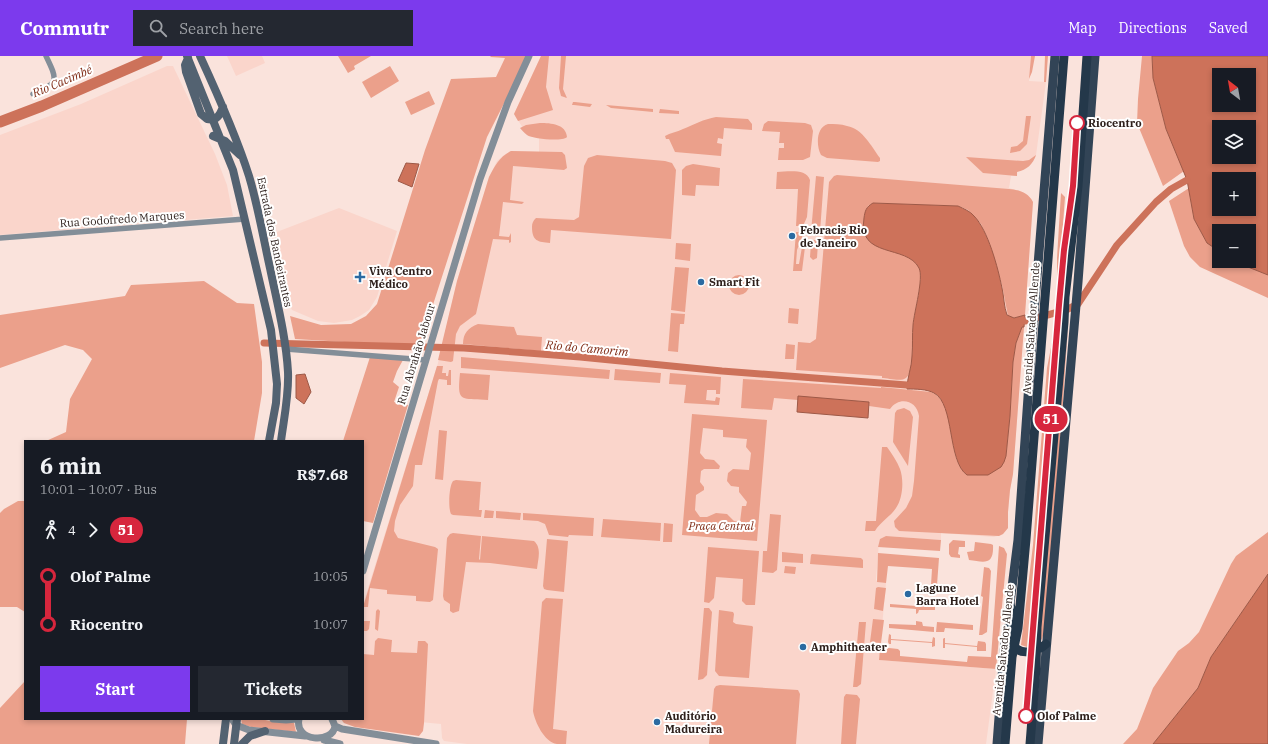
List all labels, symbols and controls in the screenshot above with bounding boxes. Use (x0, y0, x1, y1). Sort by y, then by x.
search box (133, 10, 413, 46)
text: Commutr (20, 16, 109, 40)
icon: search (147, 17, 169, 39)
text: Search here (179, 19, 264, 38)
text: Map (1068, 19, 1097, 37)
text: Directions (1119, 19, 1187, 37)
text: Saved (1209, 19, 1248, 37)
water label: Rio Cacimbé (29, 61, 95, 101)
north arrow (1212, 68, 1256, 112)
map controls (1212, 68, 1256, 268)
marker: Riocentro (1069, 115, 1085, 131)
place label: Riocentro (1088, 116, 1142, 130)
button: layers (1212, 120, 1256, 164)
button: + (1212, 172, 1256, 216)
street label: Estrada dos Bandeirantes (254, 176, 296, 308)
street label: Rua Godofredo Marques (59, 208, 185, 230)
place label: Febracis Rio de Janeiro (800, 223, 867, 250)
button: − (1212, 224, 1256, 268)
marker: Febracis Rio de Janeiro (787, 231, 797, 241)
street label: Avenida Salvador Allende (1019, 262, 1043, 394)
place label: Viva Centro Médico (369, 264, 432, 291)
marker: Viva Centro Médico (354, 271, 366, 283)
place label: Smart Fit (709, 275, 760, 289)
marker: Smart Fit (696, 277, 706, 287)
street label: Rua Abrahão Jabour (394, 302, 438, 406)
water label: Rio do Camorim (544, 337, 629, 359)
line badge: 51 (1033, 406, 1069, 432)
text: 51 (1043, 410, 1059, 428)
text: 6 min (40, 451, 102, 480)
text: R$7.68 (297, 465, 348, 484)
text: 10:01 – 10:07 · Bus (40, 481, 157, 498)
icon: walk (40, 519, 62, 541)
icon: forward (82, 519, 104, 541)
park label: Praça Central (687, 519, 754, 533)
text: 51 (118, 521, 135, 539)
text: 4 (68, 522, 76, 539)
text: Olof Palme (70, 567, 151, 586)
text: 10:05 (313, 568, 348, 585)
place label: Lagune Barra Hotel (916, 581, 979, 608)
street label: Avenida Salvador Allende (989, 584, 1017, 716)
marker: Lagune Barra Hotel (903, 589, 913, 599)
text: Riocentro (70, 615, 143, 634)
text: 10:07 (313, 616, 348, 633)
place label: Amphitheater (811, 640, 887, 654)
marker: Amphitheater (798, 642, 808, 652)
button: Start (40, 666, 190, 712)
button: Tickets (198, 666, 348, 712)
marker: Olof Palme (1018, 708, 1034, 724)
place label: Auditório Madureira (665, 709, 722, 736)
place label: Olof Palme (1037, 709, 1096, 723)
marker: Auditório Madureira (652, 717, 662, 727)

